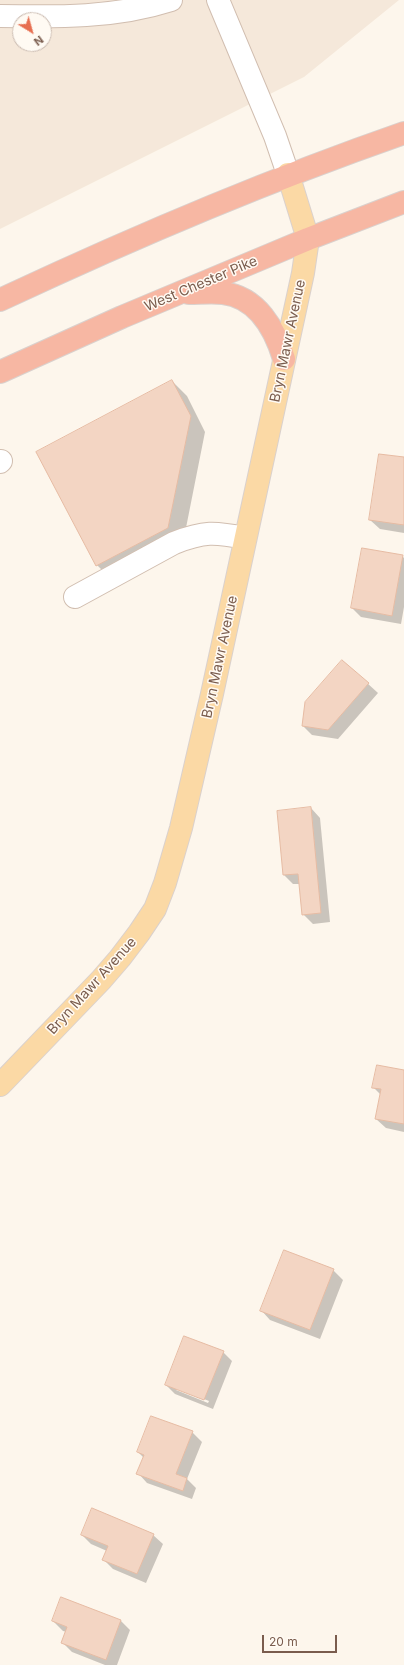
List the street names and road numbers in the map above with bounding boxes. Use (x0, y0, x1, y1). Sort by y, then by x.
street label: West Chester Pike (142, 253, 260, 315)
street label: Bryn Mawr Avenue (267, 278, 309, 404)
street label: Bryn Mawr Avenue (199, 594, 241, 720)
street label: Bryn Mawr Avenue (44, 934, 140, 1038)

